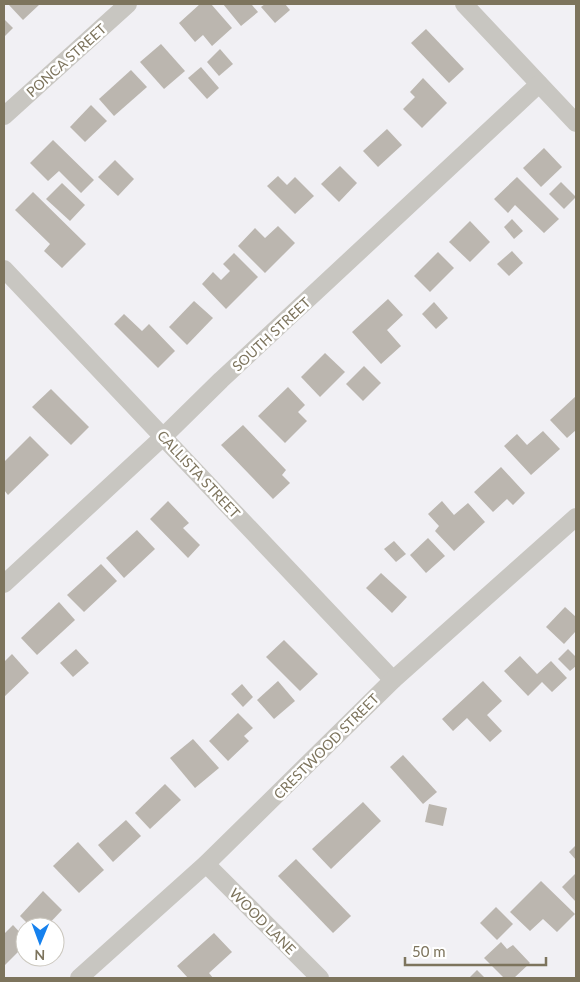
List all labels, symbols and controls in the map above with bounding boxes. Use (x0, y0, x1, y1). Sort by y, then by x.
street label: PONCA STREET (23, 19, 110, 100)
street label: SOUTH STREET (228, 293, 314, 375)
street label: CALLISTA STREET (154, 427, 244, 522)
street label: CRESTWOOD STREET (270, 689, 383, 802)
street label: WOOD LANE (226, 884, 300, 958)
north arrow (15, 917, 65, 967)
scale bar (405, 934, 546, 966)
text: 50 m (412, 942, 446, 960)
text: N (34, 947, 45, 964)

